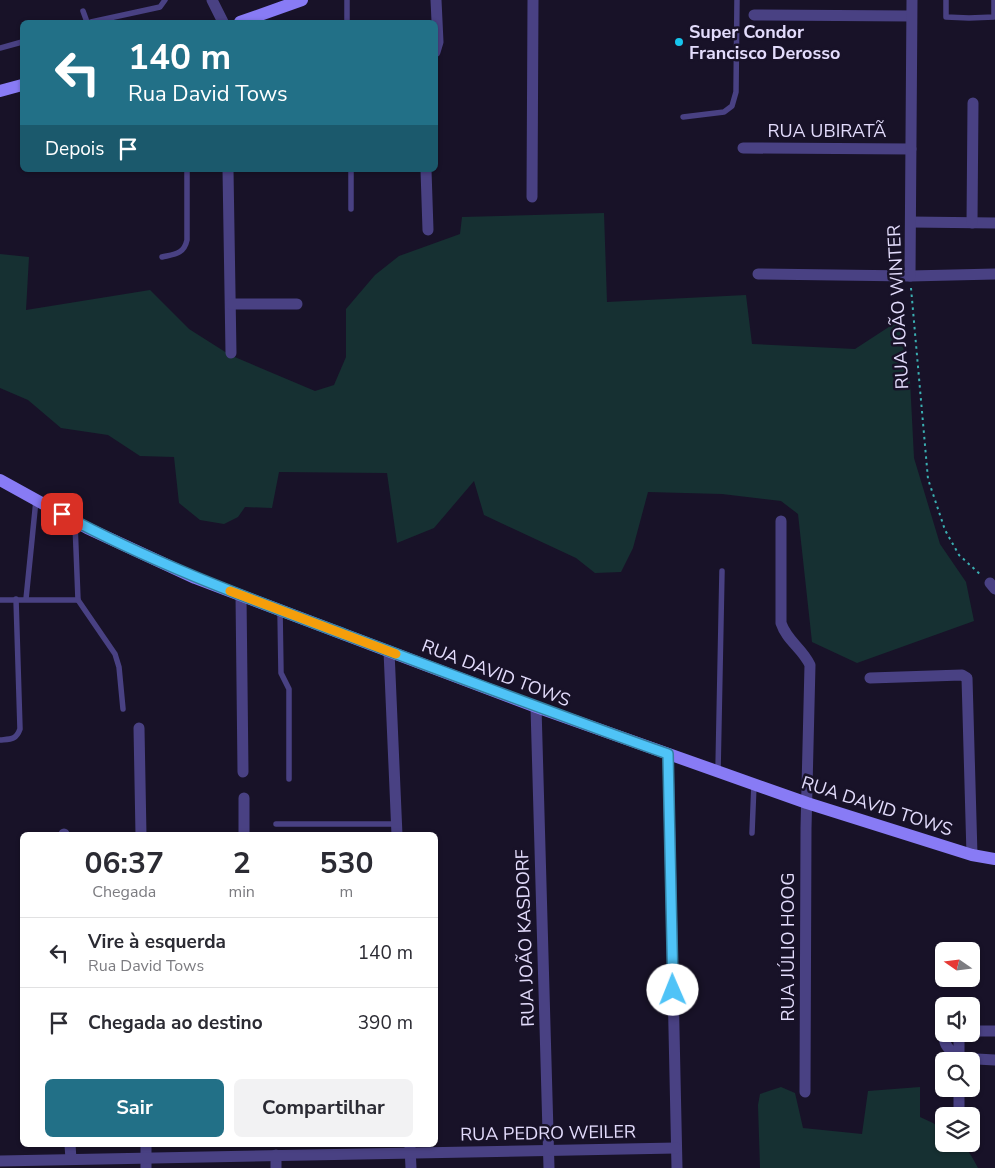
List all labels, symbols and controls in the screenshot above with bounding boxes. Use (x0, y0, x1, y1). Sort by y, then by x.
place label: Super Condor Francisco Derosso (689, 20, 840, 65)
text: 140 m (128, 34, 231, 81)
marker: Super Condor Francisco Derosso (673, 36, 685, 48)
icon: left (45, 40, 110, 105)
text: Rua David Tows (128, 79, 288, 109)
street label: RUA UBIRATÃ (768, 119, 886, 143)
icon: arrive (114, 135, 142, 163)
text: Depois (45, 136, 104, 162)
street label: RUA JOÃO WINTER (882, 224, 914, 390)
pin (41, 493, 83, 535)
icon: arrive (48, 500, 76, 528)
street label: RUA DAVID TOWS (418, 634, 574, 712)
street label: RUA DAVID TOWS (798, 770, 956, 842)
text: 06:37 (85, 843, 164, 884)
text: 2 (233, 843, 251, 884)
text: 530 (319, 843, 373, 884)
street label: RUA JOÃO KASDORF (510, 849, 540, 1027)
street label: RUA JÚLIO HOOG (776, 873, 800, 1021)
text: Chegada (92, 881, 156, 903)
text: min (228, 881, 255, 903)
text: m (340, 881, 353, 903)
text: Vire à esquerda (88, 929, 226, 955)
icon: left (45, 939, 73, 967)
text: 140 m (358, 940, 413, 966)
north arrow (935, 942, 980, 988)
map controls (935, 942, 980, 1152)
text: Rua David Tows (88, 955, 204, 977)
position arrow (646, 963, 698, 1015)
button: sound (935, 997, 980, 1042)
icon: arrive (45, 1009, 73, 1037)
text: Chegada ao destino (88, 1010, 263, 1036)
text: 390 m (358, 1010, 413, 1036)
button: search (935, 1052, 980, 1097)
button: Sair (45, 1079, 224, 1137)
button: Compartilhar (234, 1079, 413, 1137)
button: layers (935, 1107, 980, 1152)
street label: RUA PEDRO WEILER (460, 1119, 636, 1147)

